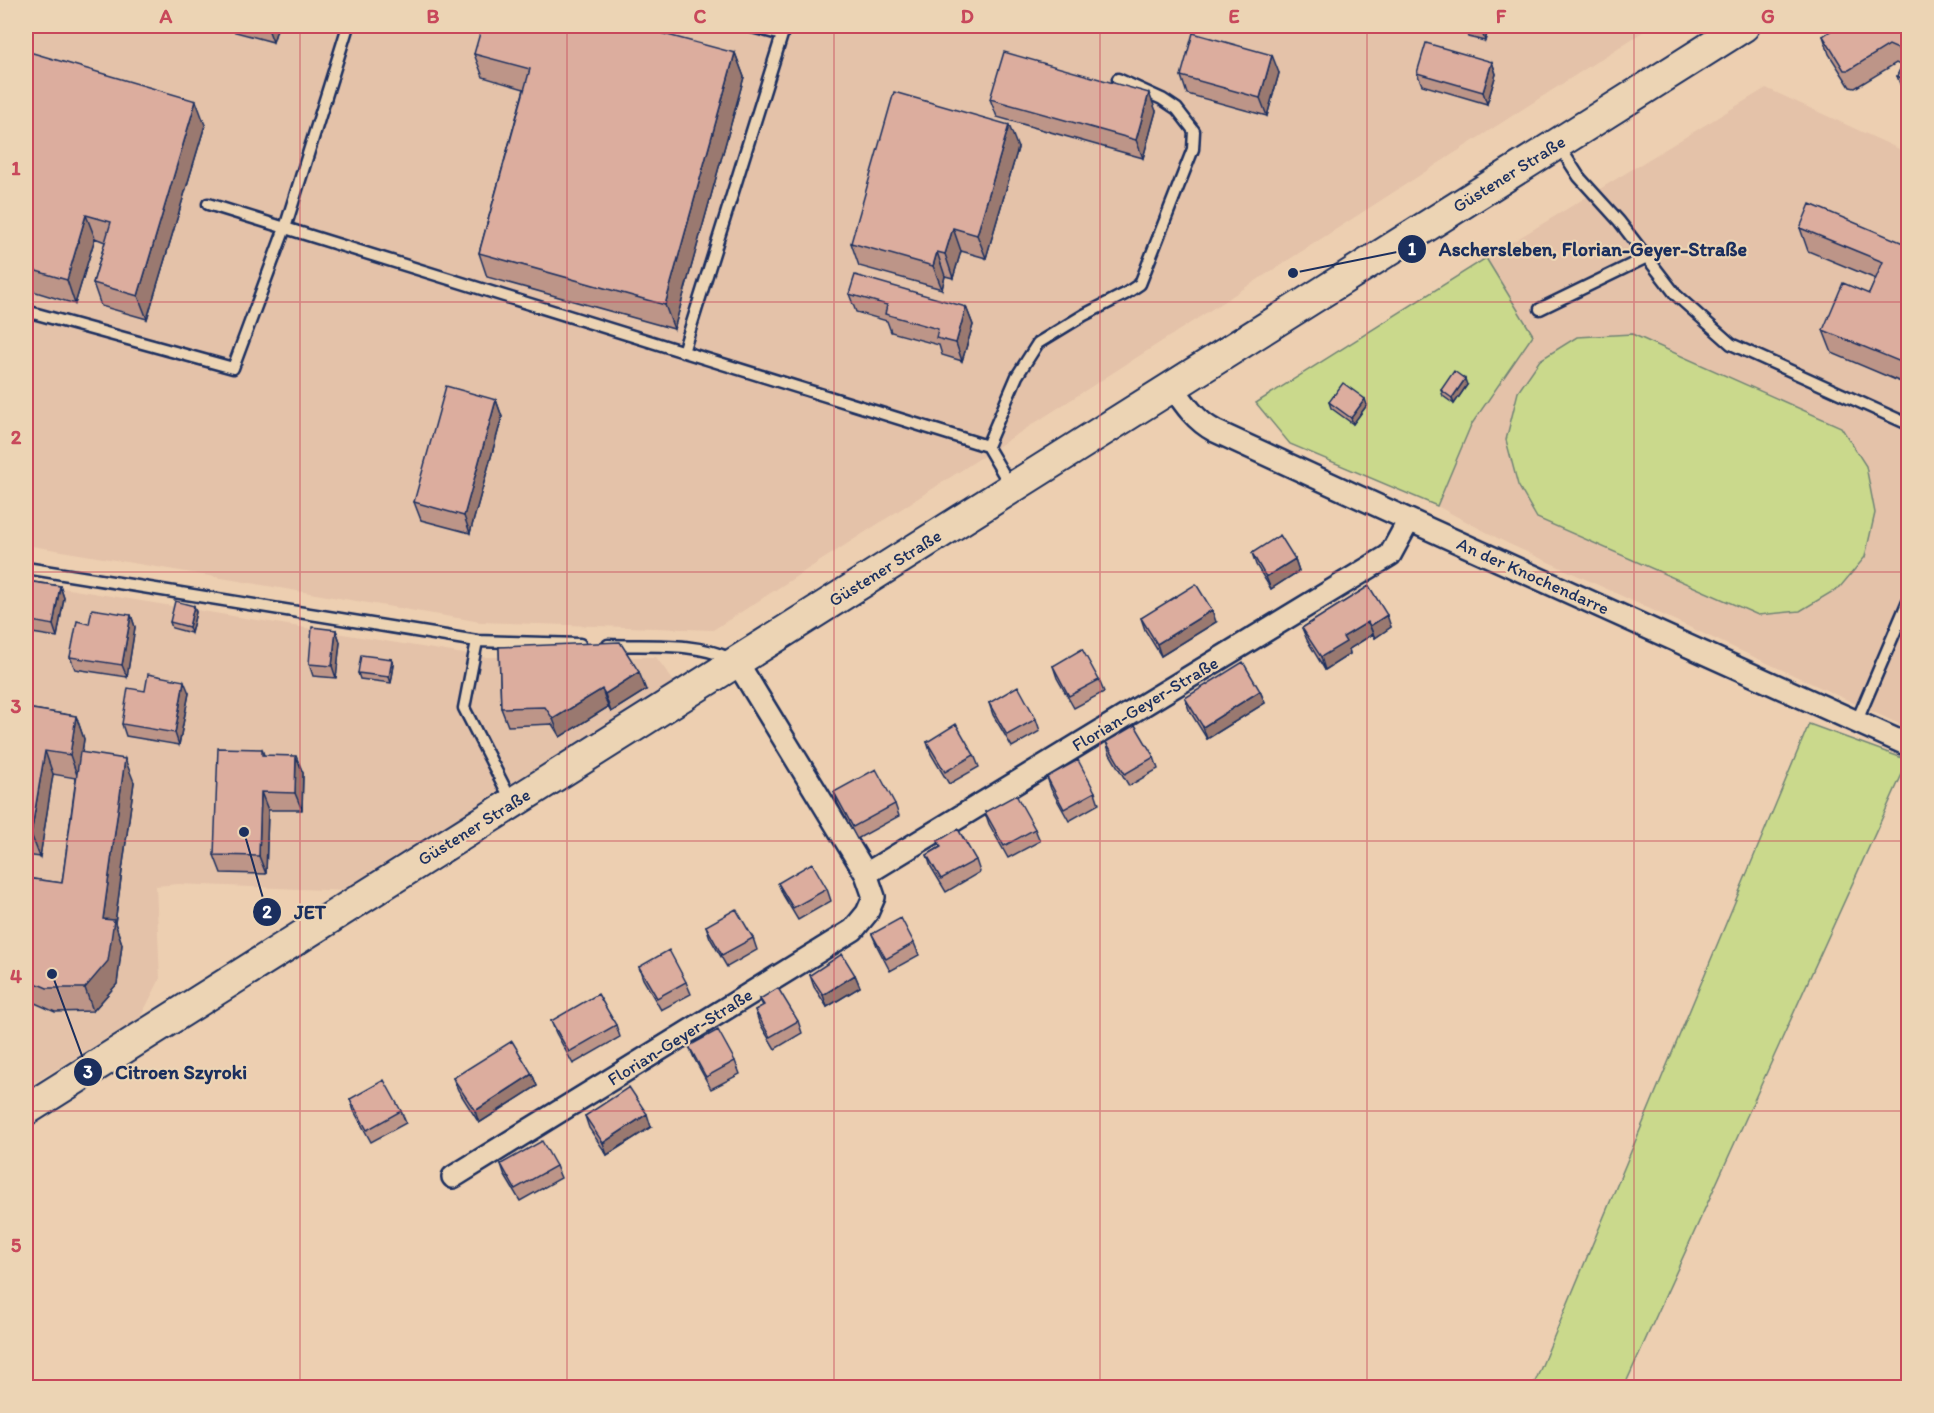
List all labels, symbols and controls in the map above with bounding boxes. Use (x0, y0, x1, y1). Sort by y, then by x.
text: A (159, 4, 173, 28)
text: B (427, 4, 440, 28)
text: C (694, 4, 707, 28)
text: D (960, 4, 974, 28)
text: E (1228, 4, 1240, 28)
text: F (1496, 4, 1507, 28)
text: G (1761, 4, 1775, 28)
street label: Güstener Straße (1449, 131, 1569, 217)
text: 1 (11, 156, 21, 180)
callout: Aschersleben, Florian-Geyer-Straße (1397, 230, 1759, 268)
text: Aschersleben, Florian-Geyer-Straße (1438, 237, 1748, 262)
text: 1 (1408, 238, 1417, 260)
text: 2 (11, 425, 22, 449)
street label: Güstener Straße (825, 525, 945, 611)
street label: An der Knochendarre (1453, 533, 1613, 619)
street label: Florian-Geyer-Straße (1068, 652, 1222, 756)
text: 3 (11, 694, 22, 718)
street label: Güstener Straße (414, 784, 534, 870)
callout: JET (252, 893, 338, 931)
text: JET (293, 900, 327, 924)
text: 2 (262, 901, 272, 923)
text: 4 (10, 964, 22, 988)
street label: Florian-Geyer-Straße (603, 984, 757, 1090)
callout: Citroen Szyroki (73, 1053, 259, 1091)
text: Citroen Szyroki (115, 1060, 247, 1085)
text: 3 (83, 1061, 93, 1083)
text: 5 (11, 1233, 22, 1257)

